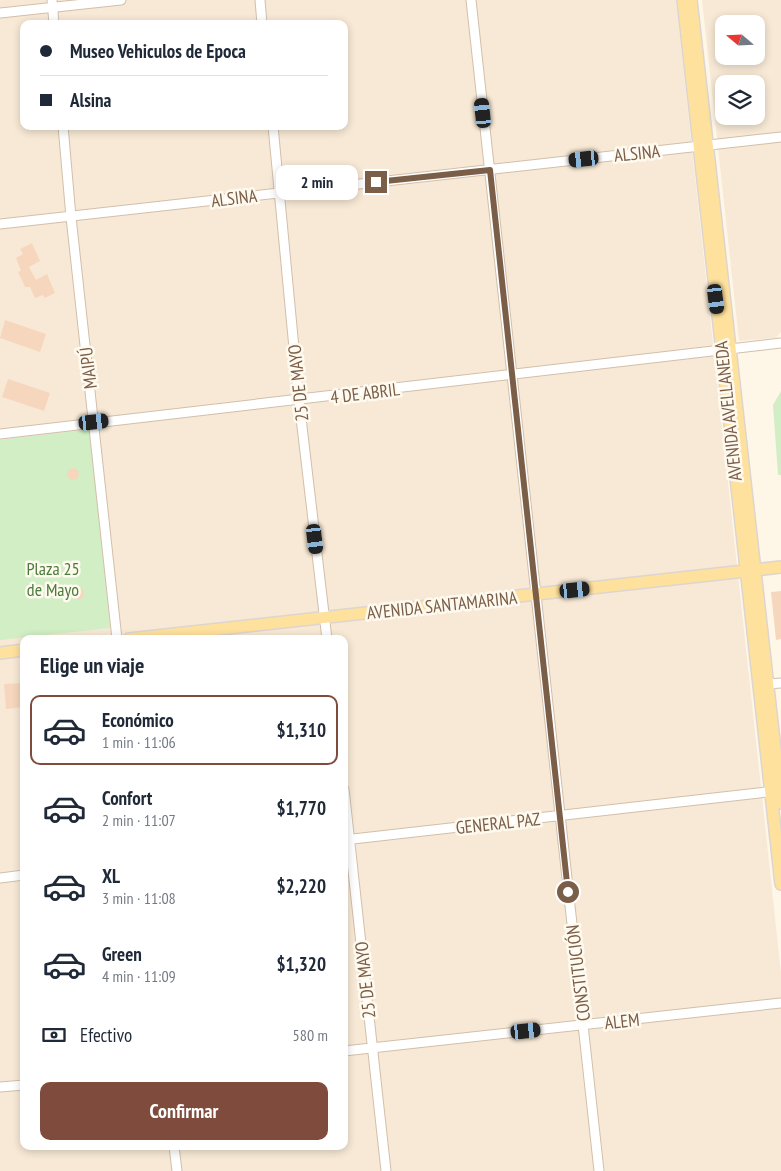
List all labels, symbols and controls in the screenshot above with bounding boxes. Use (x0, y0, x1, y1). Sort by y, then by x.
north arrow (715, 15, 765, 65)
map controls (715, 15, 765, 125)
text: Museo Vehiculos de Epoca (70, 39, 246, 63)
button: layers (715, 75, 765, 125)
text: Alsina (70, 88, 111, 112)
car (473, 97, 492, 129)
street label: ALSINA (613, 139, 662, 167)
car (568, 150, 599, 168)
callout: 2 min (276, 164, 358, 200)
route end (365, 171, 387, 193)
text: 2 min (301, 172, 333, 192)
street label: ALSINA (210, 184, 259, 212)
car (706, 283, 725, 315)
street label: AVENIDA AVELLANEDA (709, 339, 747, 482)
street label: 25 DE MAYO (283, 343, 313, 423)
street label: MAIPÚ (74, 346, 102, 390)
street label: 4 DE ABRIL (329, 377, 402, 409)
car (78, 413, 109, 431)
car (305, 523, 324, 555)
park label: Plaza 25 de Mayo (26, 557, 80, 601)
car (559, 581, 590, 599)
street label: AVENIDA SANTAMARINA (366, 586, 519, 624)
text: Elige un viaje (40, 651, 144, 679)
icon: car (42, 708, 87, 753)
text: Económico (102, 708, 174, 732)
text: $1,310 (276, 718, 326, 742)
text: 1 min · 11:06 (102, 732, 176, 752)
icon: car (42, 786, 87, 831)
text: Confort (102, 786, 152, 810)
text: $1,770 (276, 796, 326, 820)
street label: GENERAL PAZ (455, 807, 541, 839)
text: 2 min · 11:07 (102, 810, 176, 830)
icon: car (42, 864, 87, 909)
text: XL (102, 864, 120, 888)
text: $2,220 (276, 874, 326, 898)
route start (557, 881, 579, 903)
text: 3 min · 11:08 (102, 888, 176, 908)
street label: CONSTITUCIÓN (561, 924, 595, 1022)
street label: 25 DE MAYO (350, 940, 380, 1020)
icon: car (42, 942, 87, 987)
text: Green (102, 942, 142, 966)
text: $1,320 (276, 952, 326, 976)
text: 4 min · 11:09 (102, 966, 176, 986)
street label: ALEM (603, 1008, 641, 1034)
icon: cash (40, 1021, 68, 1049)
car (510, 1022, 541, 1040)
text: Efectivo (80, 1023, 132, 1047)
text: 580 m (293, 1025, 328, 1045)
button: Confirmar (40, 1082, 328, 1140)

